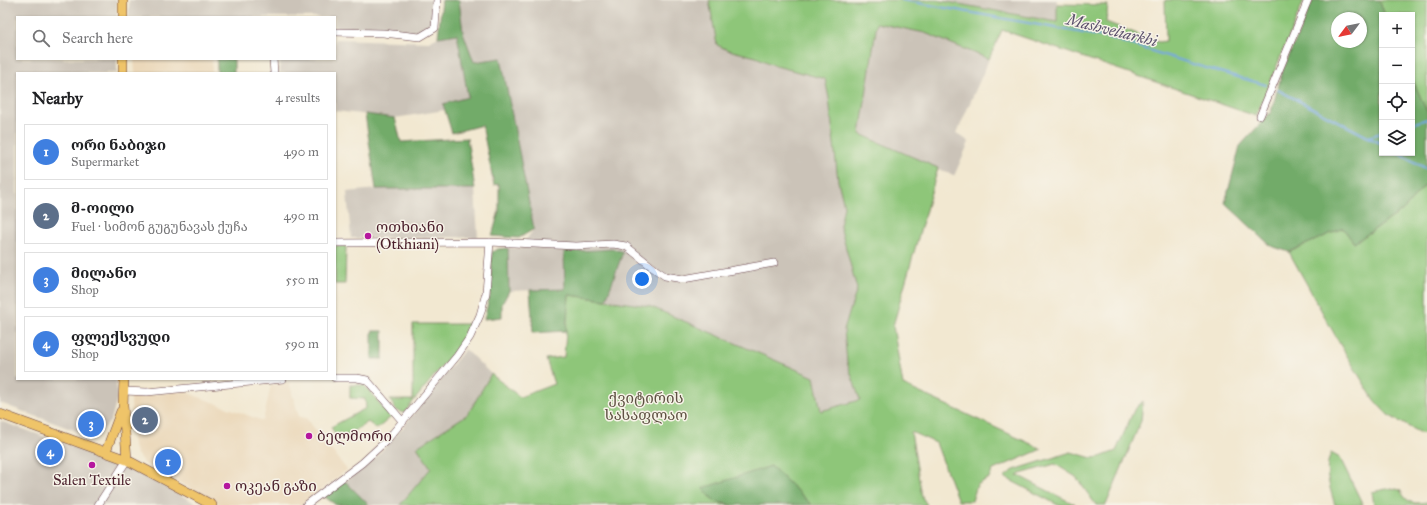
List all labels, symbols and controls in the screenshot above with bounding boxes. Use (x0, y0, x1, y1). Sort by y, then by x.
water label: Mashveliarkhi (1063, 9, 1160, 51)
north arrow (1331, 12, 1367, 48)
map controls (1379, 12, 1415, 156)
button: + (1379, 12, 1415, 48)
search box (16, 16, 336, 60)
icon: search (30, 27, 52, 49)
text: Search here (62, 29, 133, 47)
button: − (1379, 48, 1415, 84)
button: locate (1379, 84, 1415, 120)
text: Nearby (32, 88, 83, 109)
text: 4 results (275, 90, 320, 106)
button: layers (1379, 120, 1415, 156)
text: ორი ნაბიჯი (71, 136, 166, 154)
text: 1 (43, 144, 49, 160)
text: 490 m (283, 144, 319, 160)
text: Supermarket (71, 154, 139, 170)
text: მ-ოილი (71, 199, 134, 217)
text: 2 (43, 208, 49, 224)
text: 490 m (283, 208, 319, 224)
place label: ოთხიანი (Otkhiani) (376, 218, 444, 254)
text: Fuel · სიმონ გუგუნავას ქუჩა (71, 219, 248, 235)
marker: ოთხიანი (Otkhiani) (363, 231, 373, 241)
text: მილანო (71, 264, 137, 282)
your location (632, 269, 652, 289)
text: 3 (43, 272, 49, 288)
text: 550 m (286, 272, 319, 288)
text: Shop (71, 282, 99, 298)
text: ფლექსვუდი (71, 328, 170, 346)
text: 4 (42, 336, 50, 352)
text: 590 m (285, 336, 319, 352)
text: Shop (71, 346, 99, 362)
park label: ქვიტირის სასაფლაო (604, 389, 688, 424)
pin: 2 (132, 405, 158, 435)
pin: 3 (78, 409, 104, 439)
place label: ბელმორი (317, 427, 392, 445)
marker: ბელმორი (304, 431, 314, 441)
pin: 4 (37, 437, 63, 467)
pin: 1 (155, 447, 181, 477)
marker: Salen Textile (87, 460, 97, 470)
place label: Salen Textile (53, 471, 131, 489)
place label: ოკეან გაზი (235, 477, 317, 495)
marker: ოკეან გაზი (222, 481, 232, 491)

